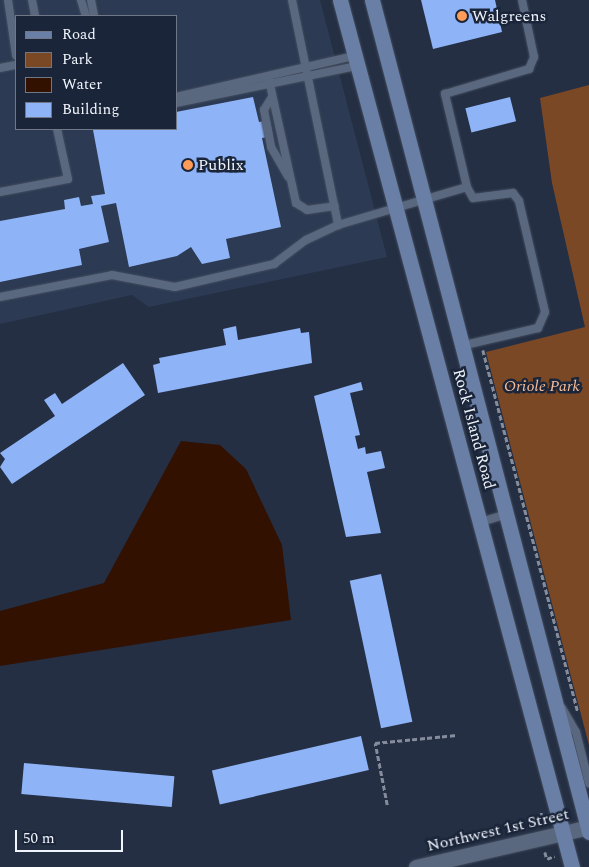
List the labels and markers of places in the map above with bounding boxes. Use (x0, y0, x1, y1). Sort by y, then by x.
place label: Walgreens (472, 6, 546, 26)
marker: Walgreens (456, 10, 468, 22)
place label: Publix (198, 155, 244, 175)
marker: Publix (182, 159, 194, 171)

